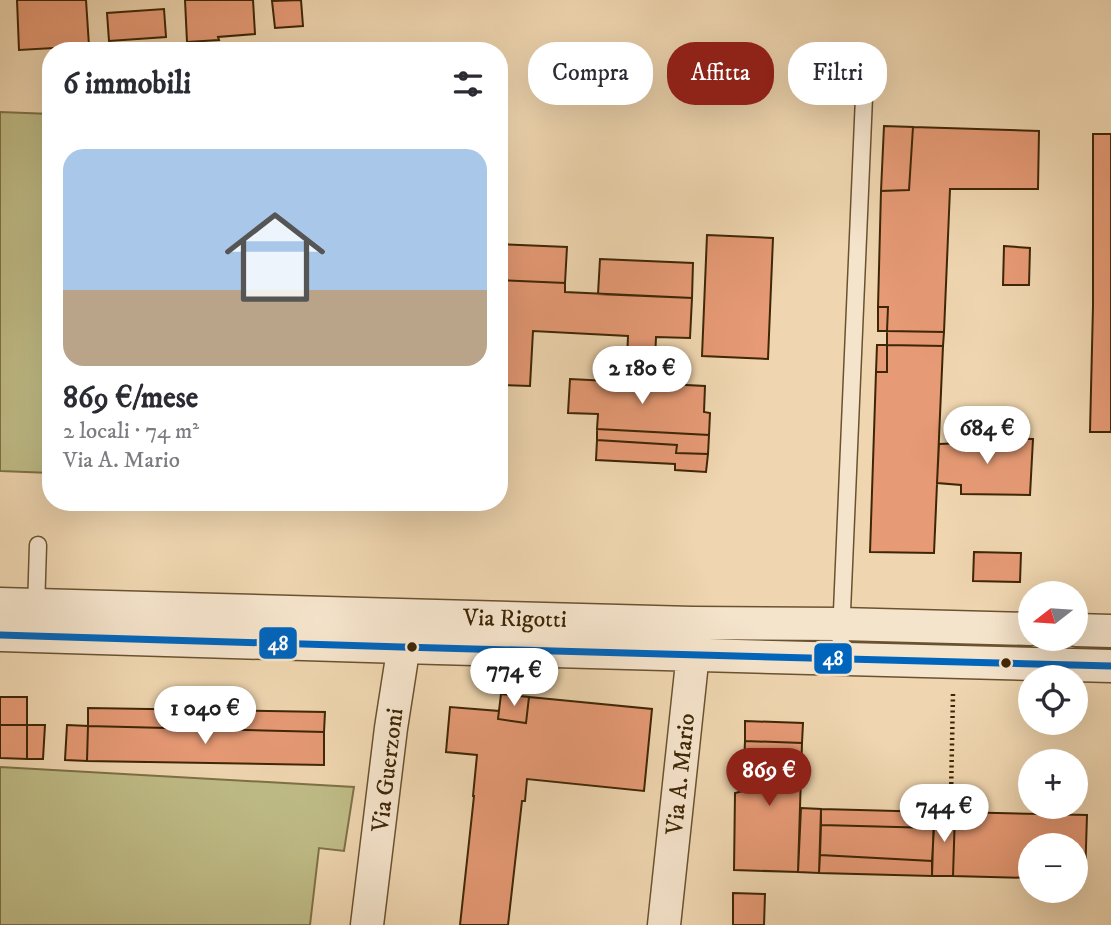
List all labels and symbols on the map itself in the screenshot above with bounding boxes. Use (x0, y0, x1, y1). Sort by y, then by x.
pin: 2 180 € (577, 346, 707, 406)
pin: 684 € (938, 406, 1036, 466)
north arrow (1018, 581, 1088, 651)
street label: Via Rigotti (462, 603, 567, 635)
line badge: 48 (258, 626, 298, 660)
text: 48 (268, 633, 289, 656)
unlabelled marker (405, 640, 419, 654)
line badge: 48 (813, 642, 853, 675)
pin: 774 € (465, 648, 563, 708)
text: 48 (823, 648, 844, 671)
unlabelled marker (999, 656, 1013, 670)
pin: 1 040 € (140, 686, 270, 746)
street label: Via Guerzoni (365, 706, 410, 835)
street label: Via A. Mario (660, 712, 702, 837)
pin: 869 € (720, 748, 818, 808)
pin: 744 € (895, 784, 993, 844)

